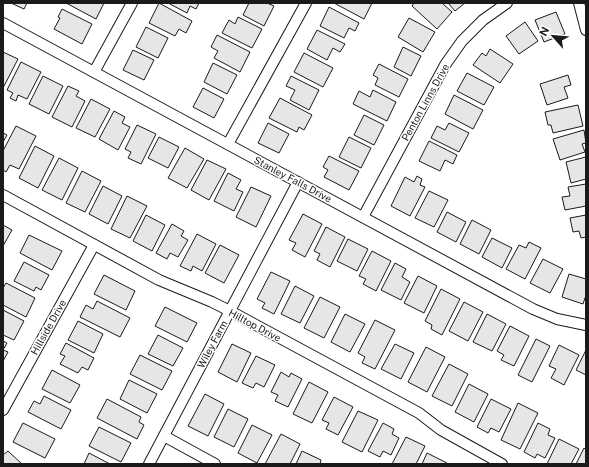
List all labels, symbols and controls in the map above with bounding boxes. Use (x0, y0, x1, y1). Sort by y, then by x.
north arrow (533, 16, 573, 56)
text: N (537, 25, 551, 38)
street label: Penton Linns Drive (399, 61, 451, 143)
street label: Stanley Falls Drive (252, 153, 334, 205)
street label: Hillside Drive (28, 297, 68, 357)
street label: Hilltop Drive (227, 306, 283, 344)
street label: Wiley Farm (194, 318, 230, 370)

